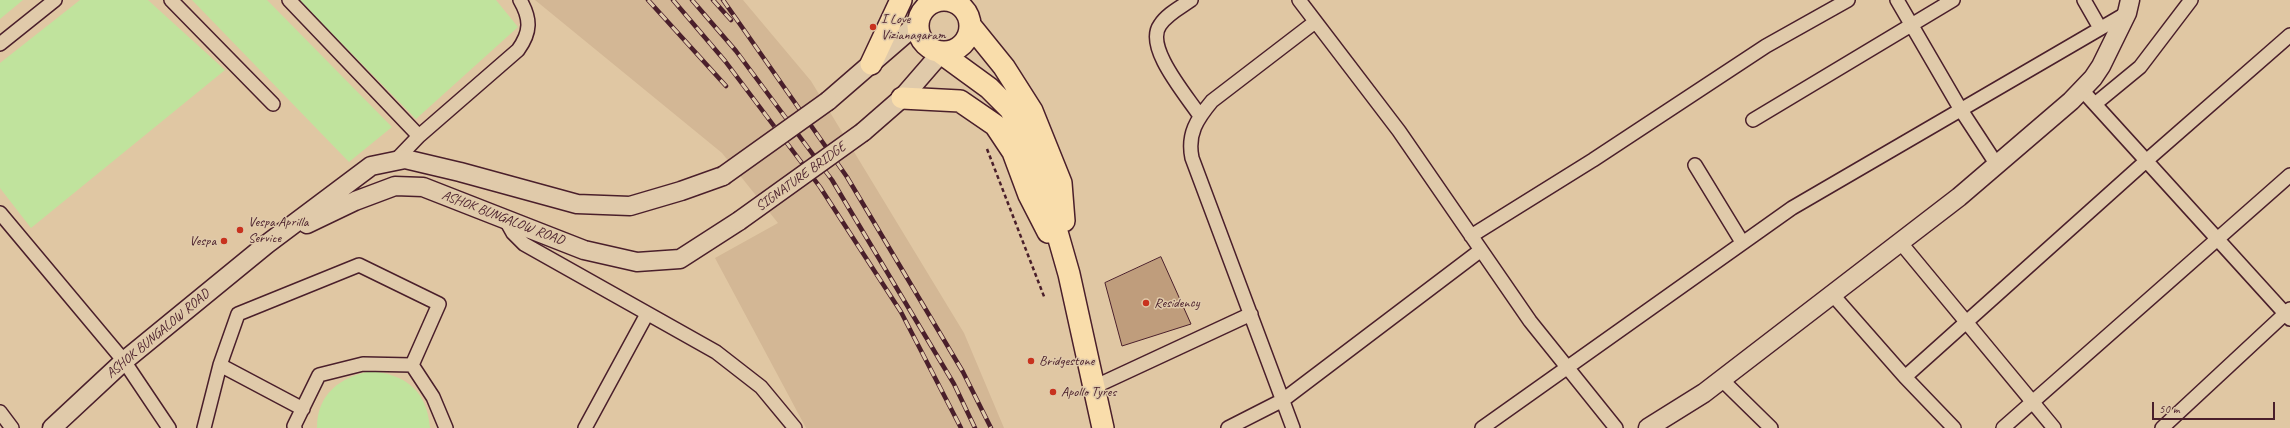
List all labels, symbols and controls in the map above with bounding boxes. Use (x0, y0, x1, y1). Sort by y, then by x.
place label: I Love Vizianagaram (881, 11, 946, 44)
marker: I Love Vizianagaram (868, 22, 878, 32)
street label: SIGNATURE BRIDGE (753, 139, 849, 215)
street label: ASHOK BUNGALOW ROAD (439, 187, 567, 249)
place label: Vespa Aprilla Service (248, 214, 308, 246)
marker: Vespa Aprilla Service (235, 225, 245, 235)
place label: Vespa (189, 233, 216, 249)
marker: Vespa (219, 236, 229, 246)
street label: ASHOK BUNGALOW ROAD (103, 286, 213, 382)
place label: Residency (1154, 295, 1199, 311)
marker: Residency (1141, 298, 1151, 308)
place label: Bridgestone (1039, 353, 1094, 369)
marker: Bridgestone (1026, 356, 1036, 366)
place label: Apollo Tyres (1061, 384, 1116, 400)
marker: Apollo Tyres (1048, 387, 1058, 397)
scale bar (2154, 394, 2277, 420)
text: 50 m (2159, 401, 2179, 417)

